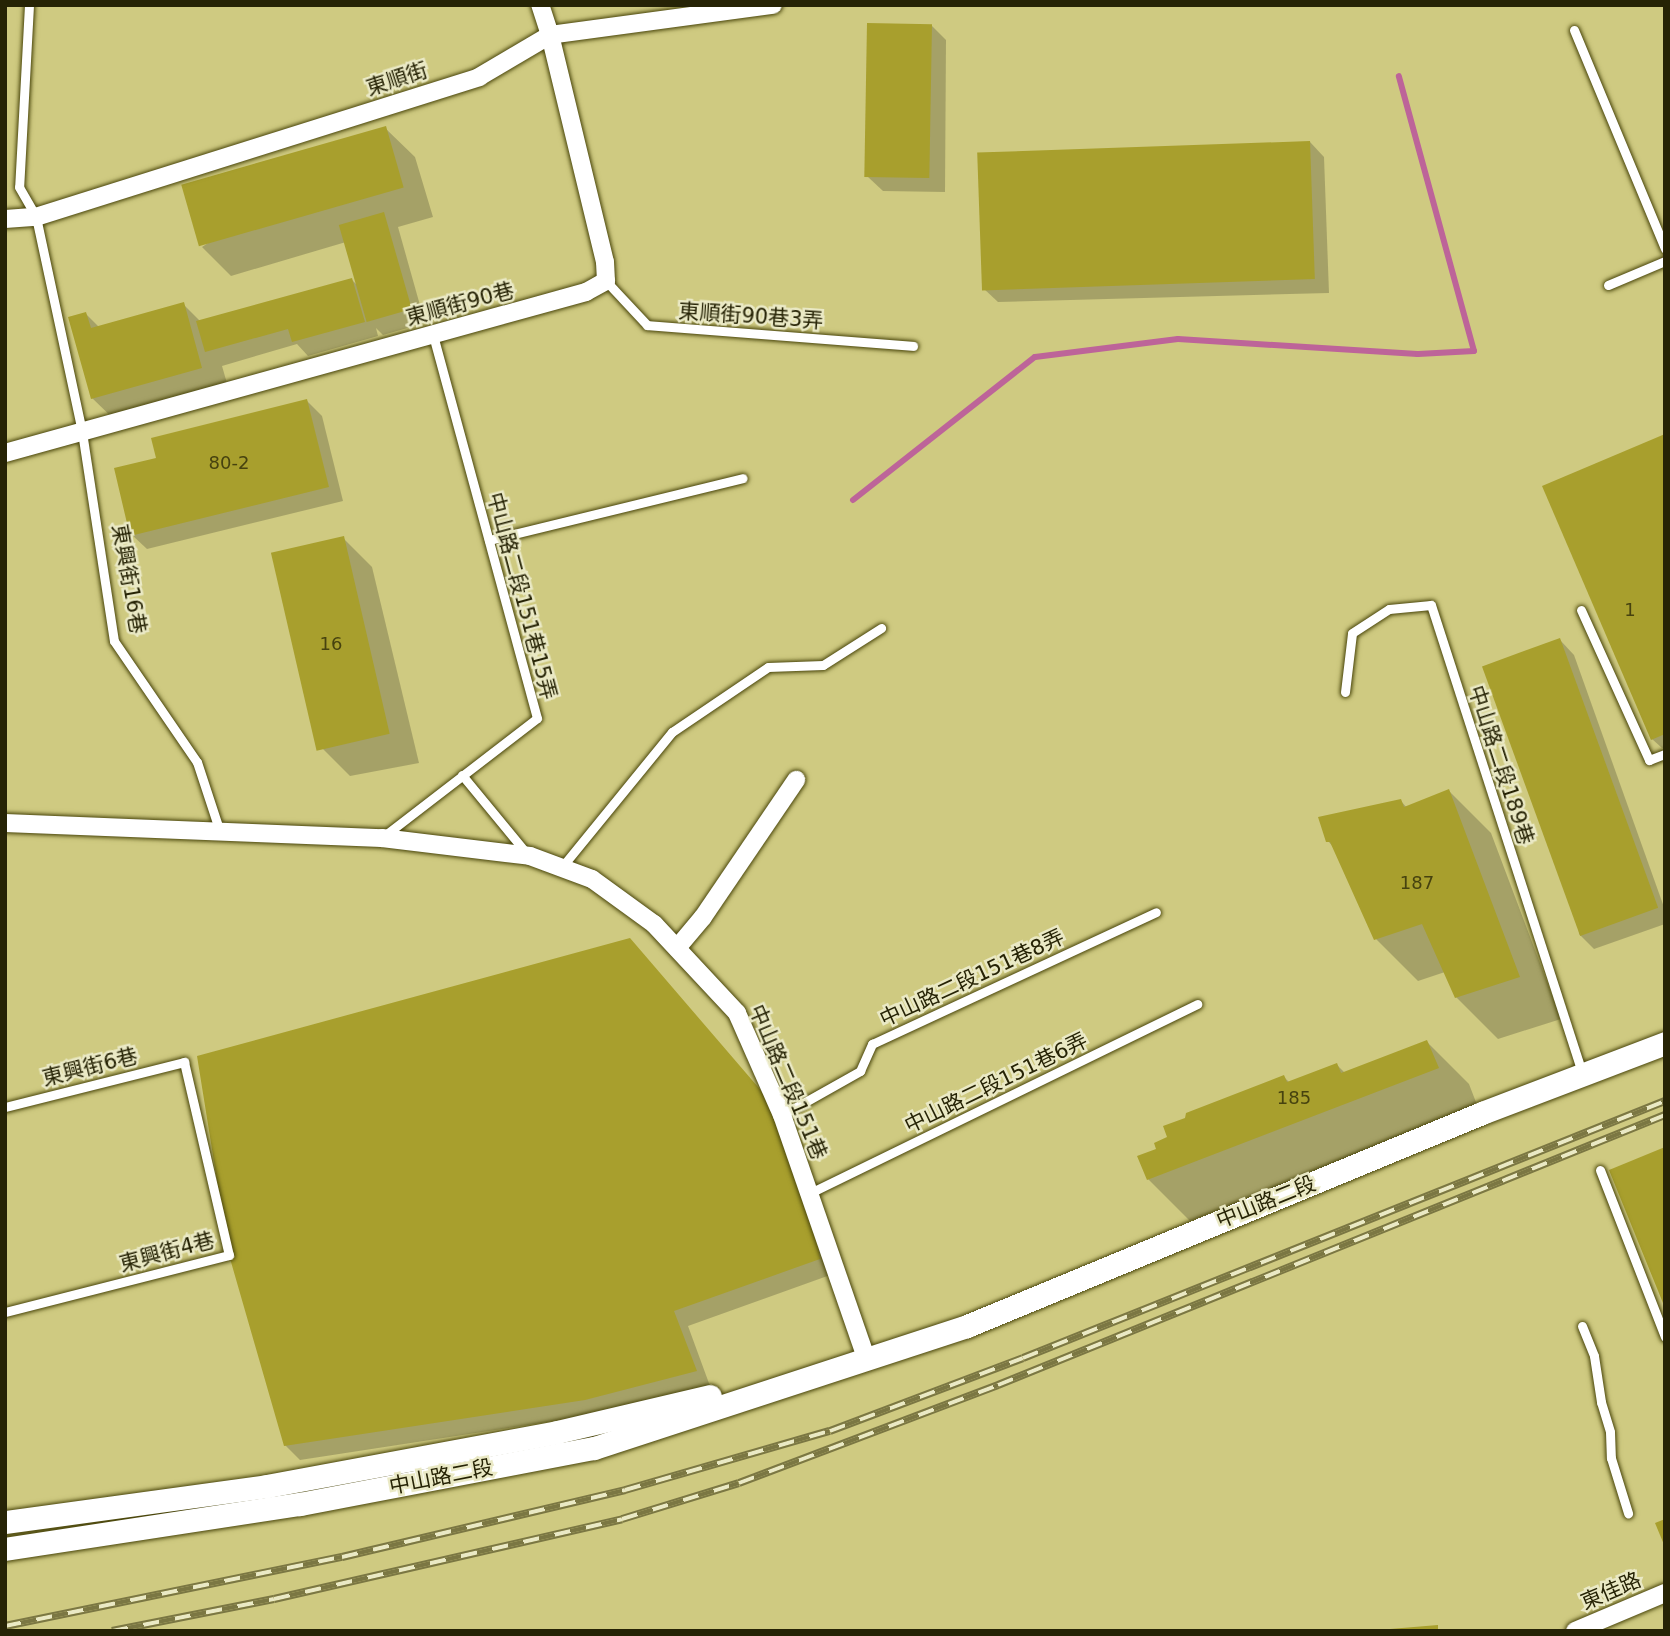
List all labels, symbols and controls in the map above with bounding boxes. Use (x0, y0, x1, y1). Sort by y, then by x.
street label: 東順街 (363, 57, 431, 101)
street label: 東順街90巷 (403, 278, 517, 330)
street label: 東順街90巷3弄 (678, 298, 824, 334)
house number: 80-2 (209, 452, 249, 474)
street label: 中山路二段151巷15弄 (482, 489, 562, 703)
street label: 東興街16巷 (107, 522, 151, 636)
house number: 1 (1624, 599, 1636, 621)
house number: 16 (320, 633, 342, 655)
street label: 中山路二段189巷 (1463, 682, 1539, 848)
house number: 187 (1400, 872, 1434, 894)
street label: 中山路二段151巷8弄 (876, 924, 1068, 1032)
street label: 中山路二段151巷 (744, 1001, 832, 1163)
street label: 中山路二段151巷6弄 (900, 1028, 1092, 1138)
street label: 東興街6巷 (40, 1043, 140, 1091)
house number: 185 (1277, 1087, 1311, 1109)
street label: 中山路二段 (1213, 1171, 1319, 1233)
street label: 東興街4巷 (117, 1227, 217, 1277)
street label: 中山路二段 (387, 1455, 495, 1499)
street label: 東佳路 (1577, 1567, 1645, 1615)

